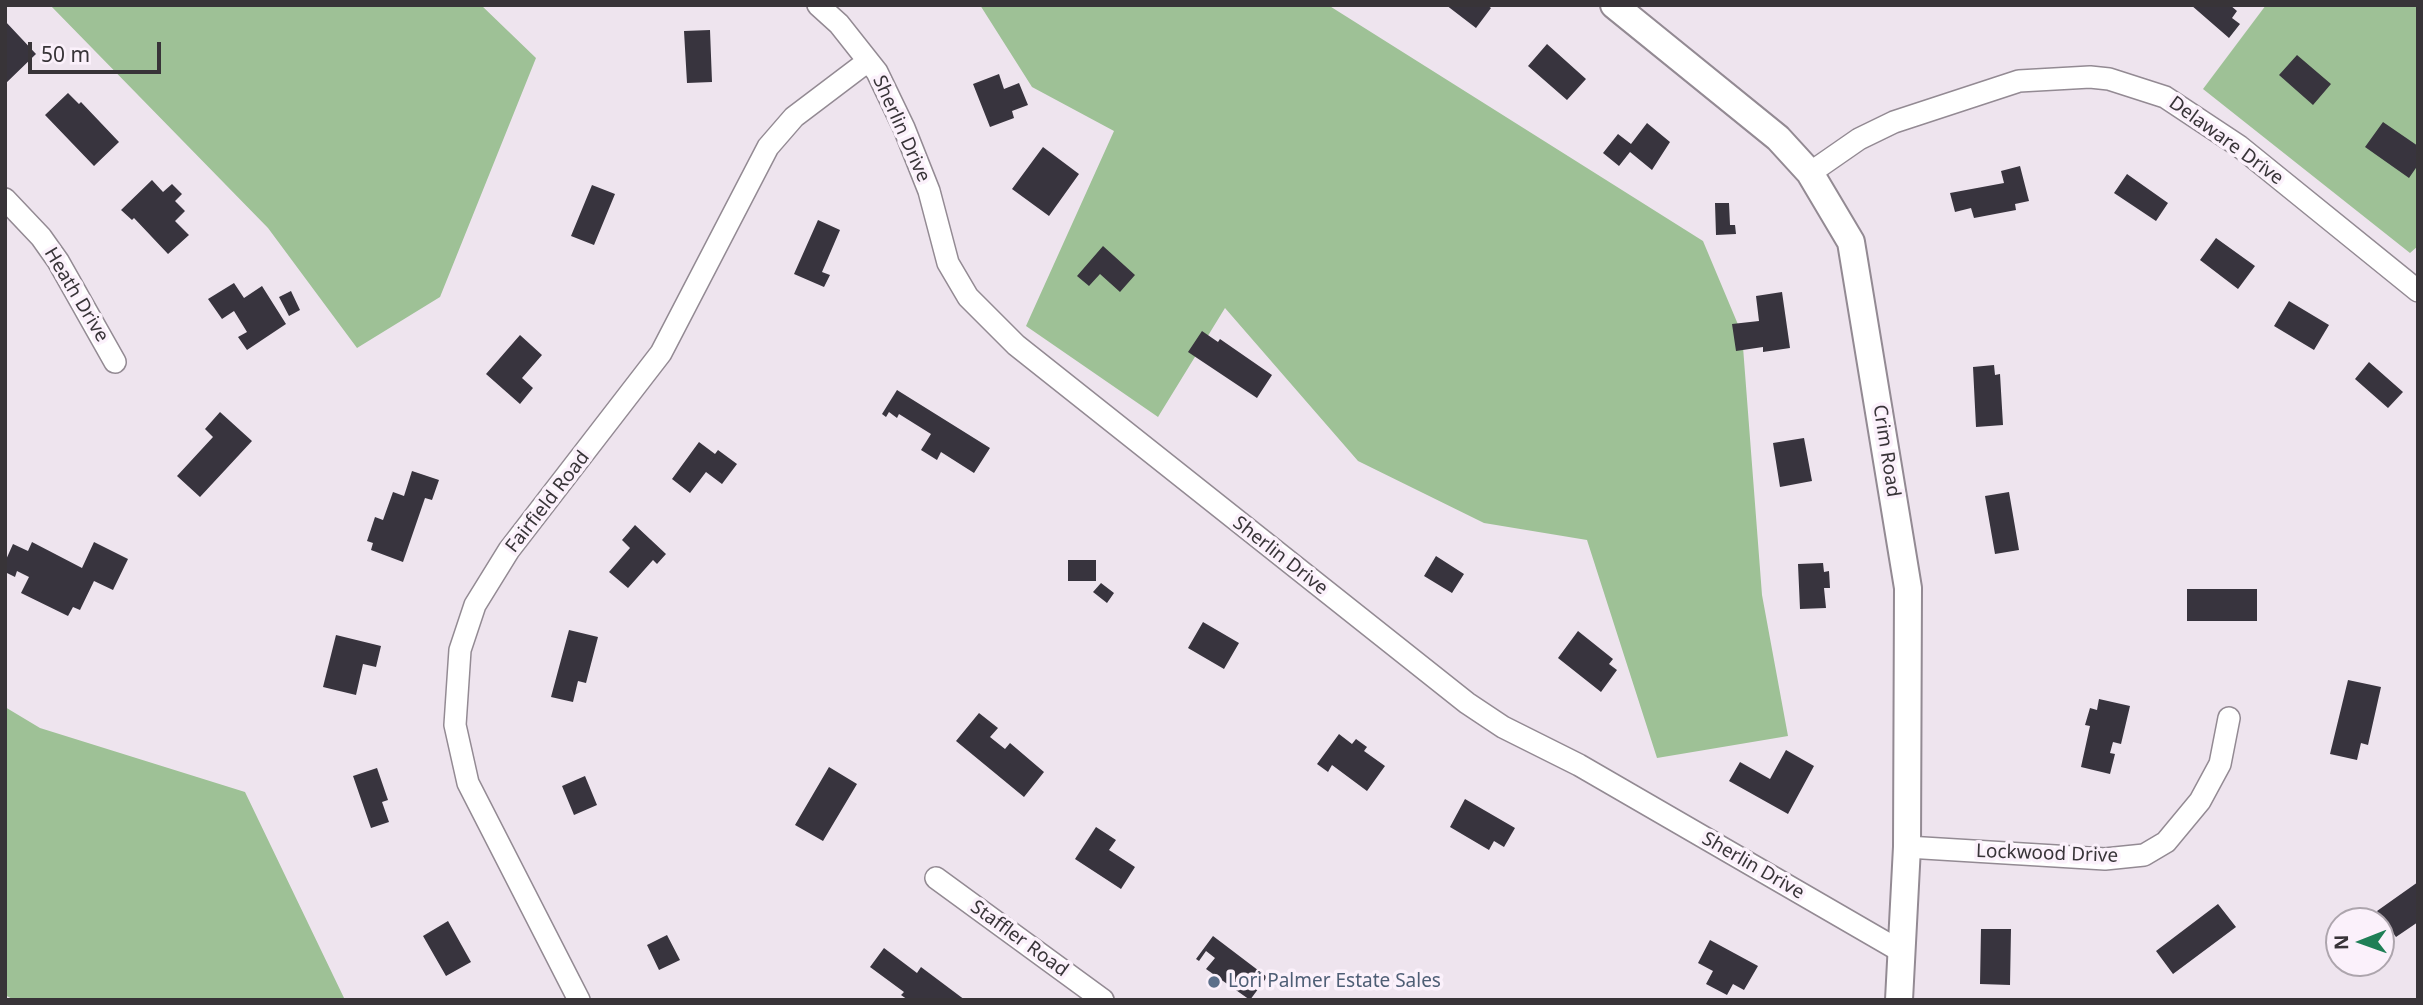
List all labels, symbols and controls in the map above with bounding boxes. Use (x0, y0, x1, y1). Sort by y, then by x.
scale bar (32, 28, 164, 72)
text: 50 m (41, 40, 90, 68)
street label: Sherlin Drive (867, 72, 935, 186)
street label: Delaware Drive (2164, 92, 2288, 190)
street label: Heath Drive (39, 244, 113, 346)
street label: Crim Road (1867, 403, 1905, 499)
street label: Fairfield Road (501, 447, 595, 557)
street label: Sherlin Drive (1228, 512, 1332, 600)
street label: Sherlin Drive (1698, 828, 1808, 904)
street label: Lockwood Drive (1976, 840, 2118, 868)
street label: Staffler Road (966, 896, 1072, 982)
north arrow (2325, 907, 2395, 977)
text: N (2328, 934, 2354, 950)
place label: Lori Palmer Estate Sales (1228, 971, 1441, 993)
marker: Lori Palmer Estate Sales (1206, 974, 1222, 990)

